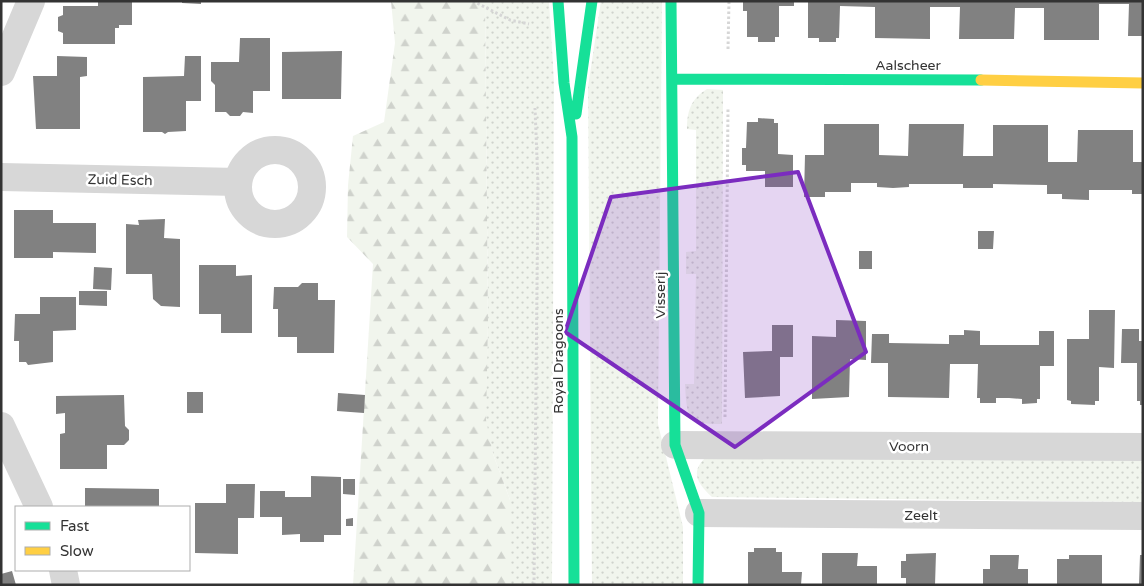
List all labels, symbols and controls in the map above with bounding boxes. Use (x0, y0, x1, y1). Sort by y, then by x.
street label: Aalscheer (875, 57, 941, 74)
street label: Zuid Esch (87, 171, 153, 189)
street label: Visserij (652, 272, 669, 318)
street label: Royal Dragoons (550, 308, 567, 414)
street label: Voorn (889, 438, 929, 455)
legend (15, 506, 190, 571)
street label: Zeelt (904, 507, 938, 524)
text: Fast (60, 517, 90, 535)
text: Slow (60, 542, 94, 560)

